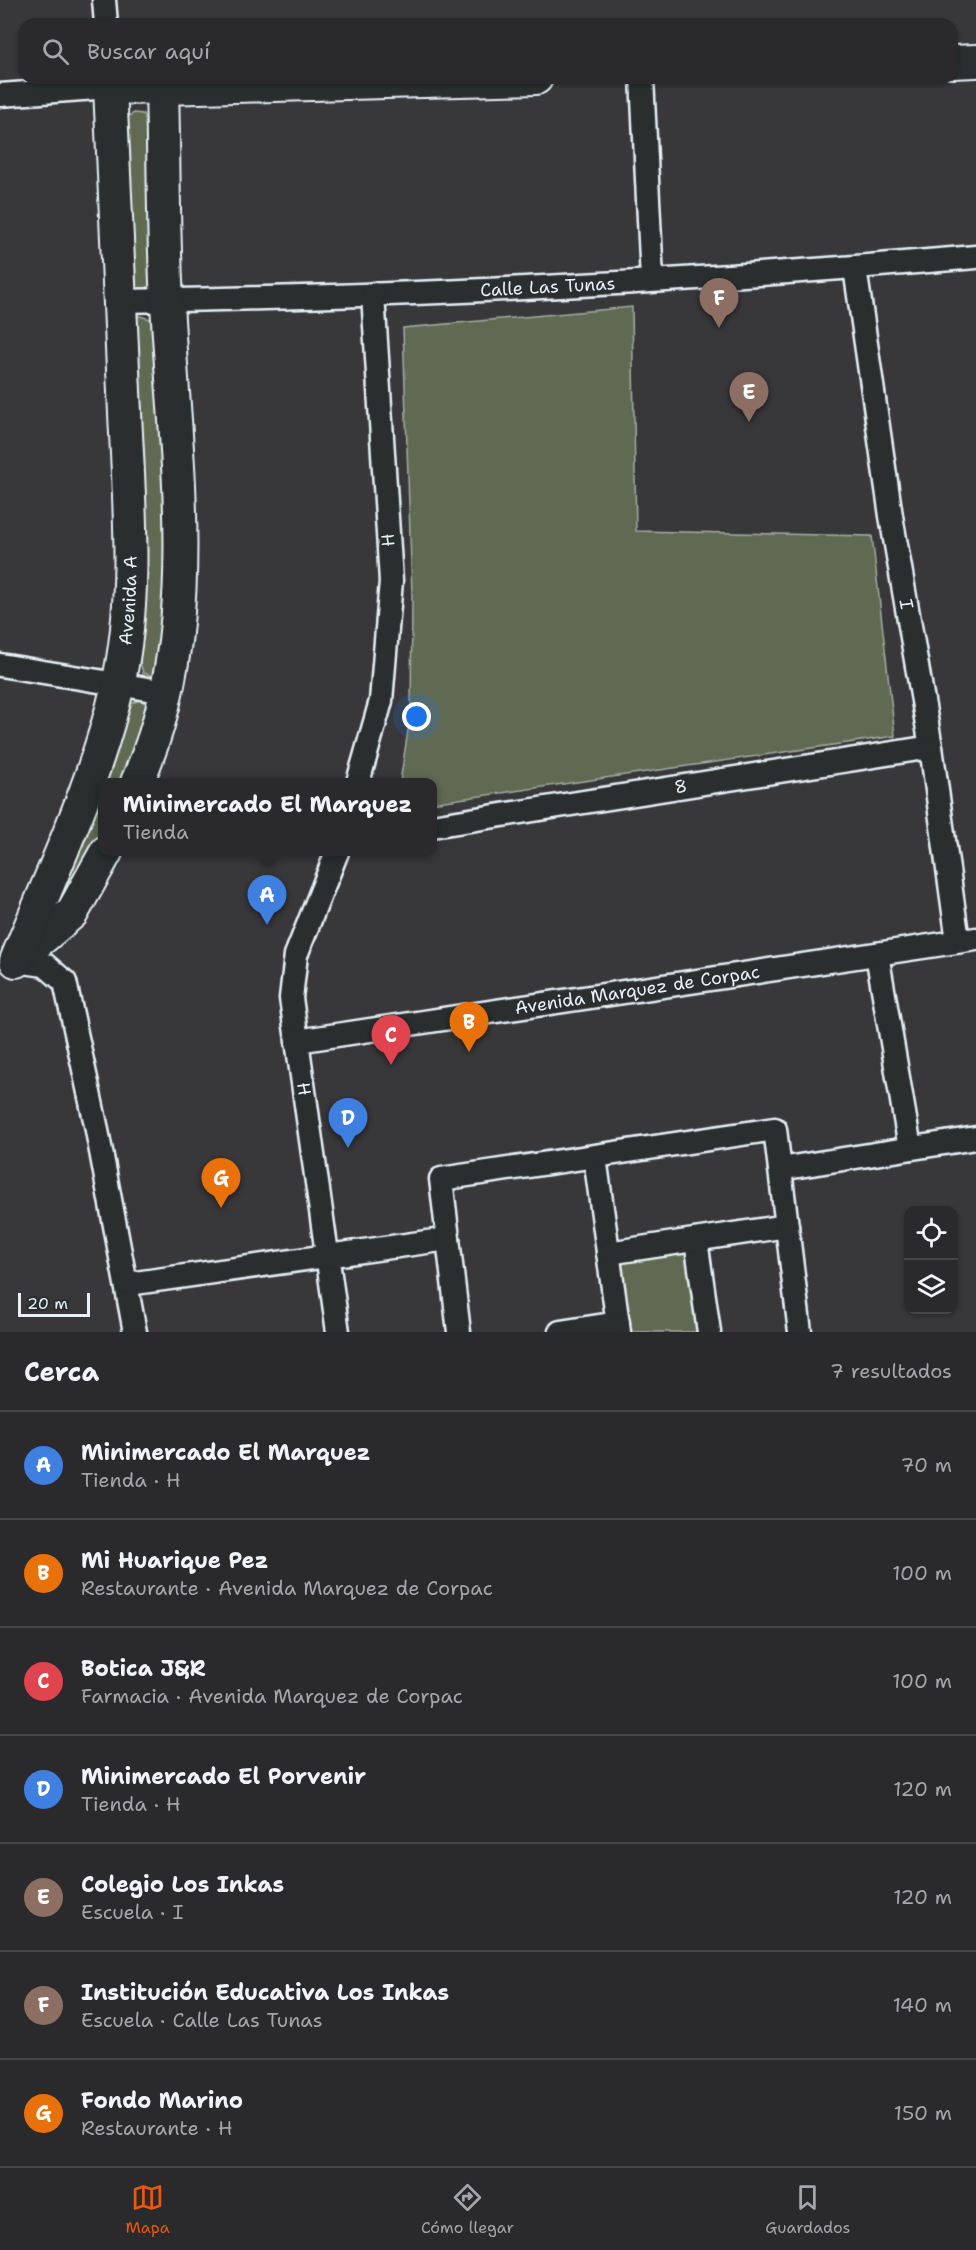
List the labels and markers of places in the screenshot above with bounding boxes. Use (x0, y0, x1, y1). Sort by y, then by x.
pin: F (700, 278, 738, 328)
pin: E (730, 372, 768, 422)
pin: A (248, 876, 286, 925)
pin: B (450, 1002, 488, 1052)
pin: C (372, 1016, 410, 1065)
pin: D (328, 1098, 368, 1148)
pin: G (202, 1158, 240, 1208)

